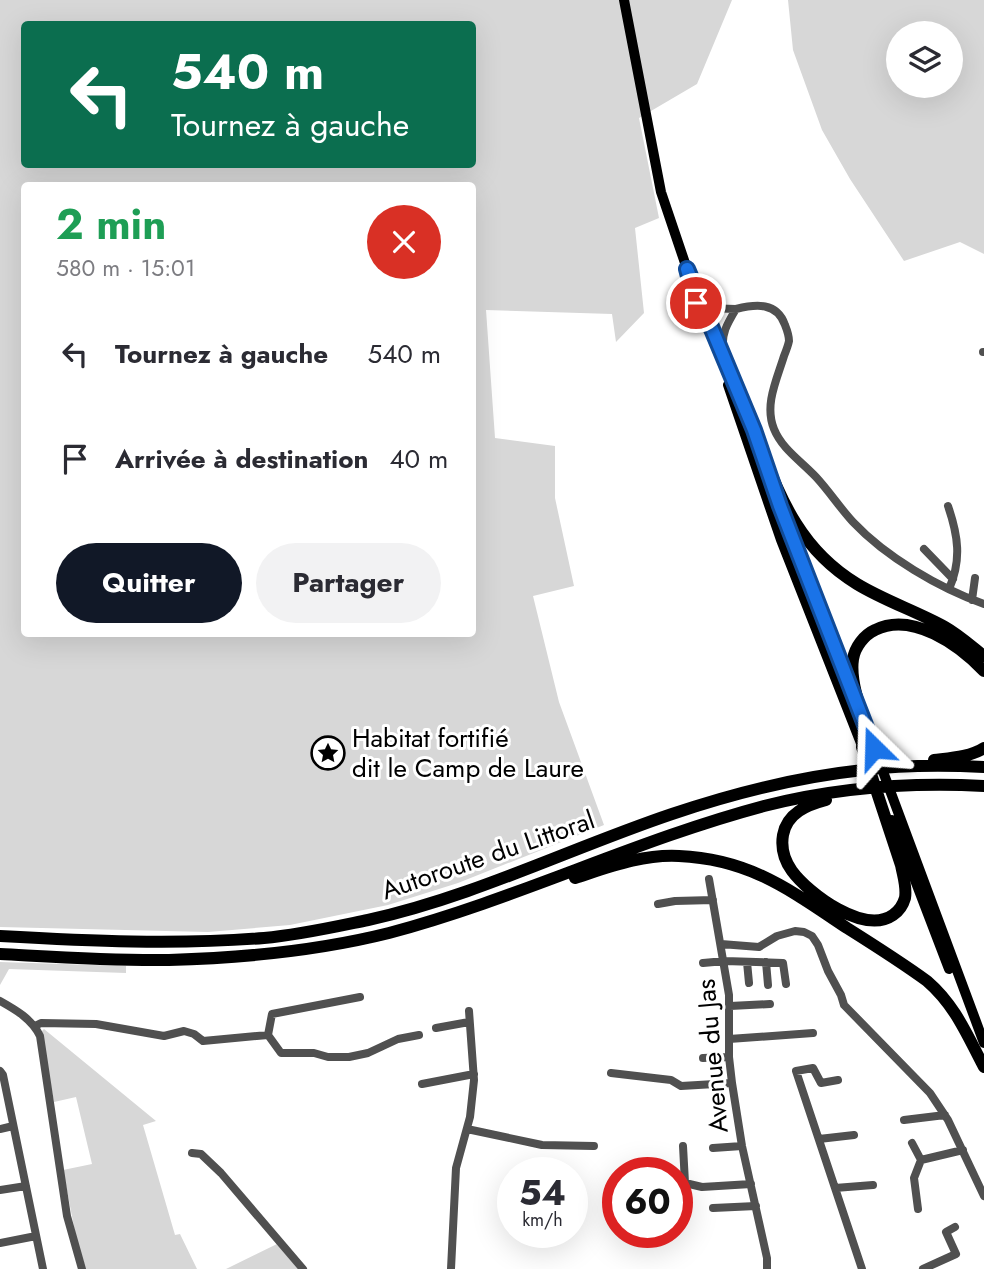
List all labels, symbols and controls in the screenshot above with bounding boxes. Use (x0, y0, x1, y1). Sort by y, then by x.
map controls (886, 21, 963, 98)
button: layers (886, 21, 963, 98)
text: 540 m (171, 37, 324, 107)
icon: left (56, 49, 147, 140)
text: Tournez à gauche (171, 102, 409, 148)
text: 2 min (56, 194, 166, 255)
button: close (367, 205, 441, 279)
text: 580 m · 15:01 (56, 251, 195, 285)
pin (666, 273, 726, 333)
icon: arrive (677, 284, 715, 322)
icon: left (56, 335, 94, 373)
text: Tournez à gauche (115, 335, 328, 373)
text: 540 m (367, 335, 441, 373)
icon: arrive (56, 440, 94, 478)
text: Arrivée à destination (115, 440, 368, 478)
text: 40 m (389, 440, 448, 478)
button: Quitter (56, 543, 242, 623)
button: Partager (256, 543, 441, 623)
position arrow (837, 711, 911, 785)
place label: Habitat fortifié dit le Camp de Laure (352, 719, 584, 787)
place icon: Habitat fortifié dit le Camp de Laure (309, 734, 347, 772)
street label: Autoroute du Littoral (376, 801, 600, 909)
street label: Avenue du Jas (686, 977, 738, 1135)
speed limit sign: 60 (602, 1157, 693, 1248)
text: 54 (519, 1168, 566, 1218)
text: km/h (522, 1207, 563, 1233)

